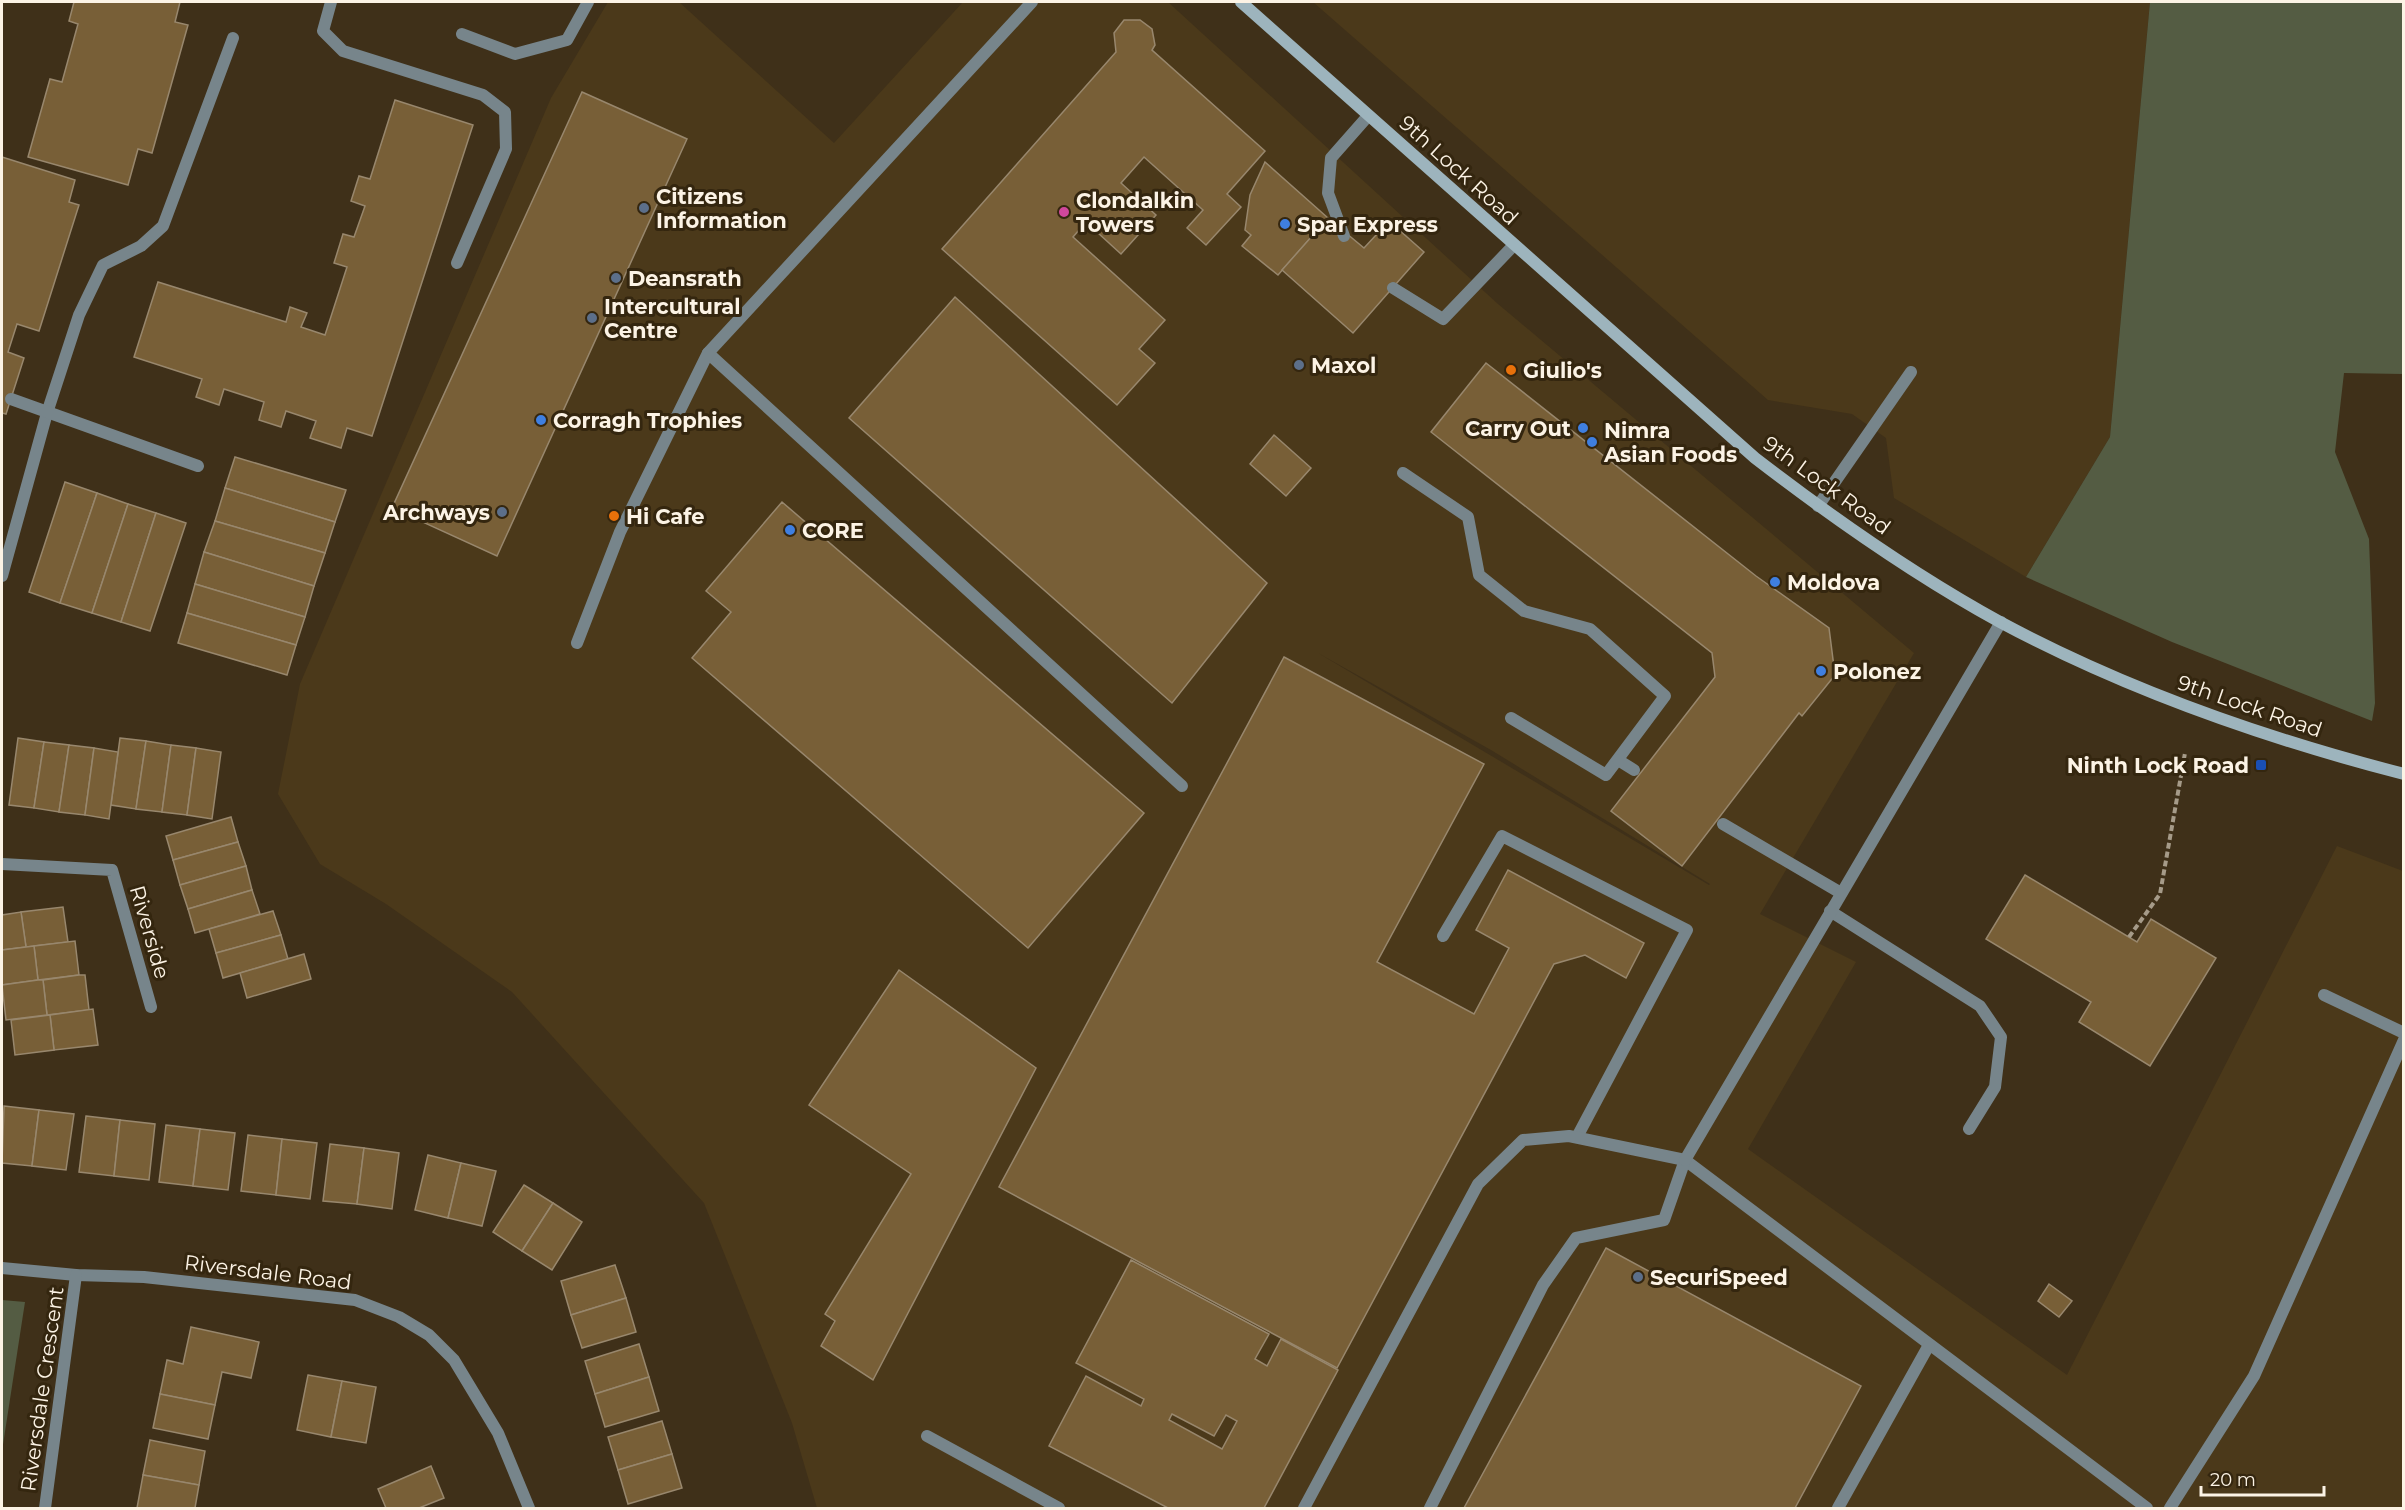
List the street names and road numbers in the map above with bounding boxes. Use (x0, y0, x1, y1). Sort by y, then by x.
street label: 9th Lock Road (1394, 110, 1524, 230)
street label: 9th Lock Road (1758, 430, 1896, 540)
street label: 9th Lock Road (2174, 670, 2326, 742)
street label: Riverside (125, 883, 175, 981)
street label: Riversdale Road (183, 1249, 353, 1295)
street label: Riversdale Crescent (15, 1285, 69, 1493)

